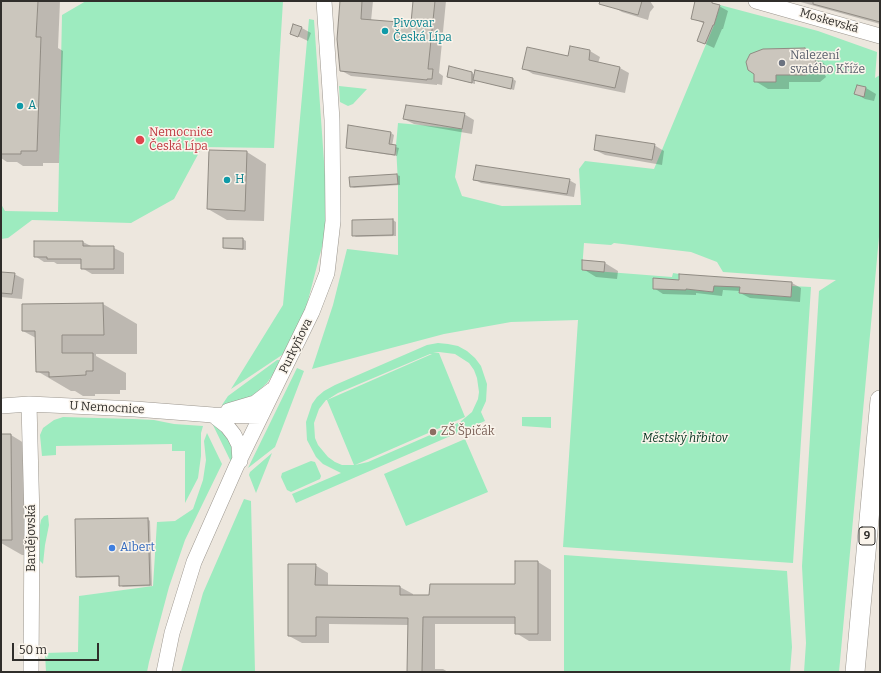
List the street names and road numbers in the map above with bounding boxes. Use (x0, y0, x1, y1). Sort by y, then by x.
street label: Moskevská (798, 6, 860, 36)
street label: Purkyňova (277, 316, 315, 376)
street label: U Nemocnice (69, 399, 145, 417)
street label: Bardějovská (25, 504, 39, 572)
road number: 9 (859, 527, 875, 545)

